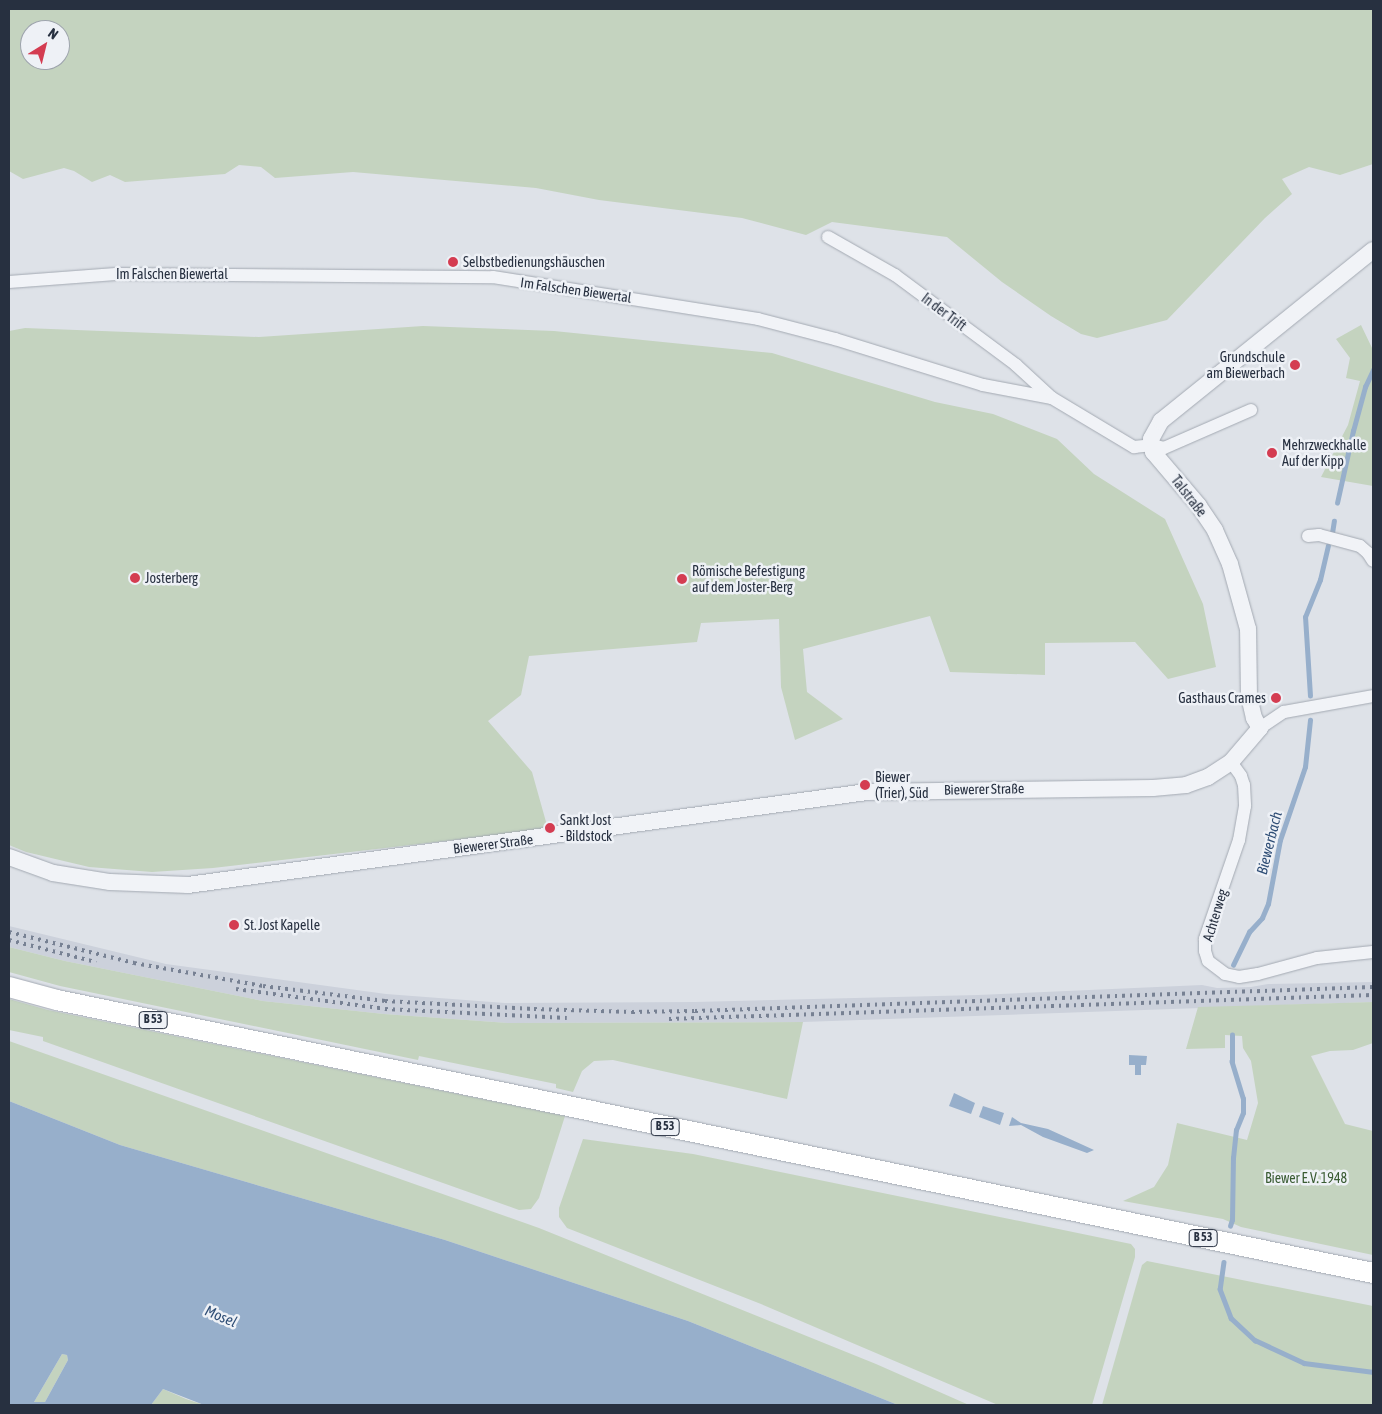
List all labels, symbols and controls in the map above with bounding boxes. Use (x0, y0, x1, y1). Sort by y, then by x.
north arrow (20, 20, 70, 70)
text: N (45, 25, 61, 43)
place label: Selbstbedienungshäuschen (463, 254, 605, 270)
marker: Selbstbedienungshäuschen (447, 256, 459, 268)
street label: Im Falschen Biewertal (116, 266, 228, 282)
street label: Im Falschen Biewertal (519, 274, 633, 306)
street label: In der Trift (918, 290, 970, 334)
place label: Grundschule am Biewerbach (1207, 349, 1285, 382)
marker: Grundschule am Biewerbach (1289, 359, 1301, 371)
place label: Mehrzweckhalle Auf der Kipp (1282, 437, 1366, 470)
marker: Mehrzweckhalle Auf der Kipp (1266, 447, 1278, 459)
street label: Talstraße (1168, 472, 1210, 520)
place label: Römische Befestigung auf dem Joster-Berg (692, 563, 805, 596)
place label: Josterberg (145, 570, 198, 586)
marker: Josterberg (129, 572, 141, 584)
marker: Römische Befestigung auf dem Joster-Berg (676, 573, 688, 585)
place label: Gasthaus Crames (1178, 690, 1266, 706)
marker: Gasthaus Crames (1270, 692, 1282, 704)
place label: Biewer (Trier), Süd (875, 769, 929, 802)
marker: Biewer (Trier), Süd (859, 779, 871, 791)
street label: Biewerer Straße (944, 780, 1024, 798)
water label: Biewerbach (1253, 810, 1285, 876)
place label: Sankt Jost - Bildstock (560, 812, 612, 844)
marker: Sankt Jost - Bildstock (544, 822, 556, 834)
street label: Biewerer Straße (452, 831, 534, 857)
street label: Achterweg (1199, 887, 1231, 943)
place label: St. Jost Kapelle (244, 917, 320, 933)
marker: St. Jost Kapelle (228, 919, 240, 931)
road number: B 53 (138, 1010, 168, 1030)
road number: B 53 (650, 1118, 680, 1136)
park label: Biewer E.V. 1948 (1265, 1170, 1347, 1186)
road number: B 53 (1188, 1228, 1218, 1248)
water label: Mosel (202, 1301, 240, 1331)

